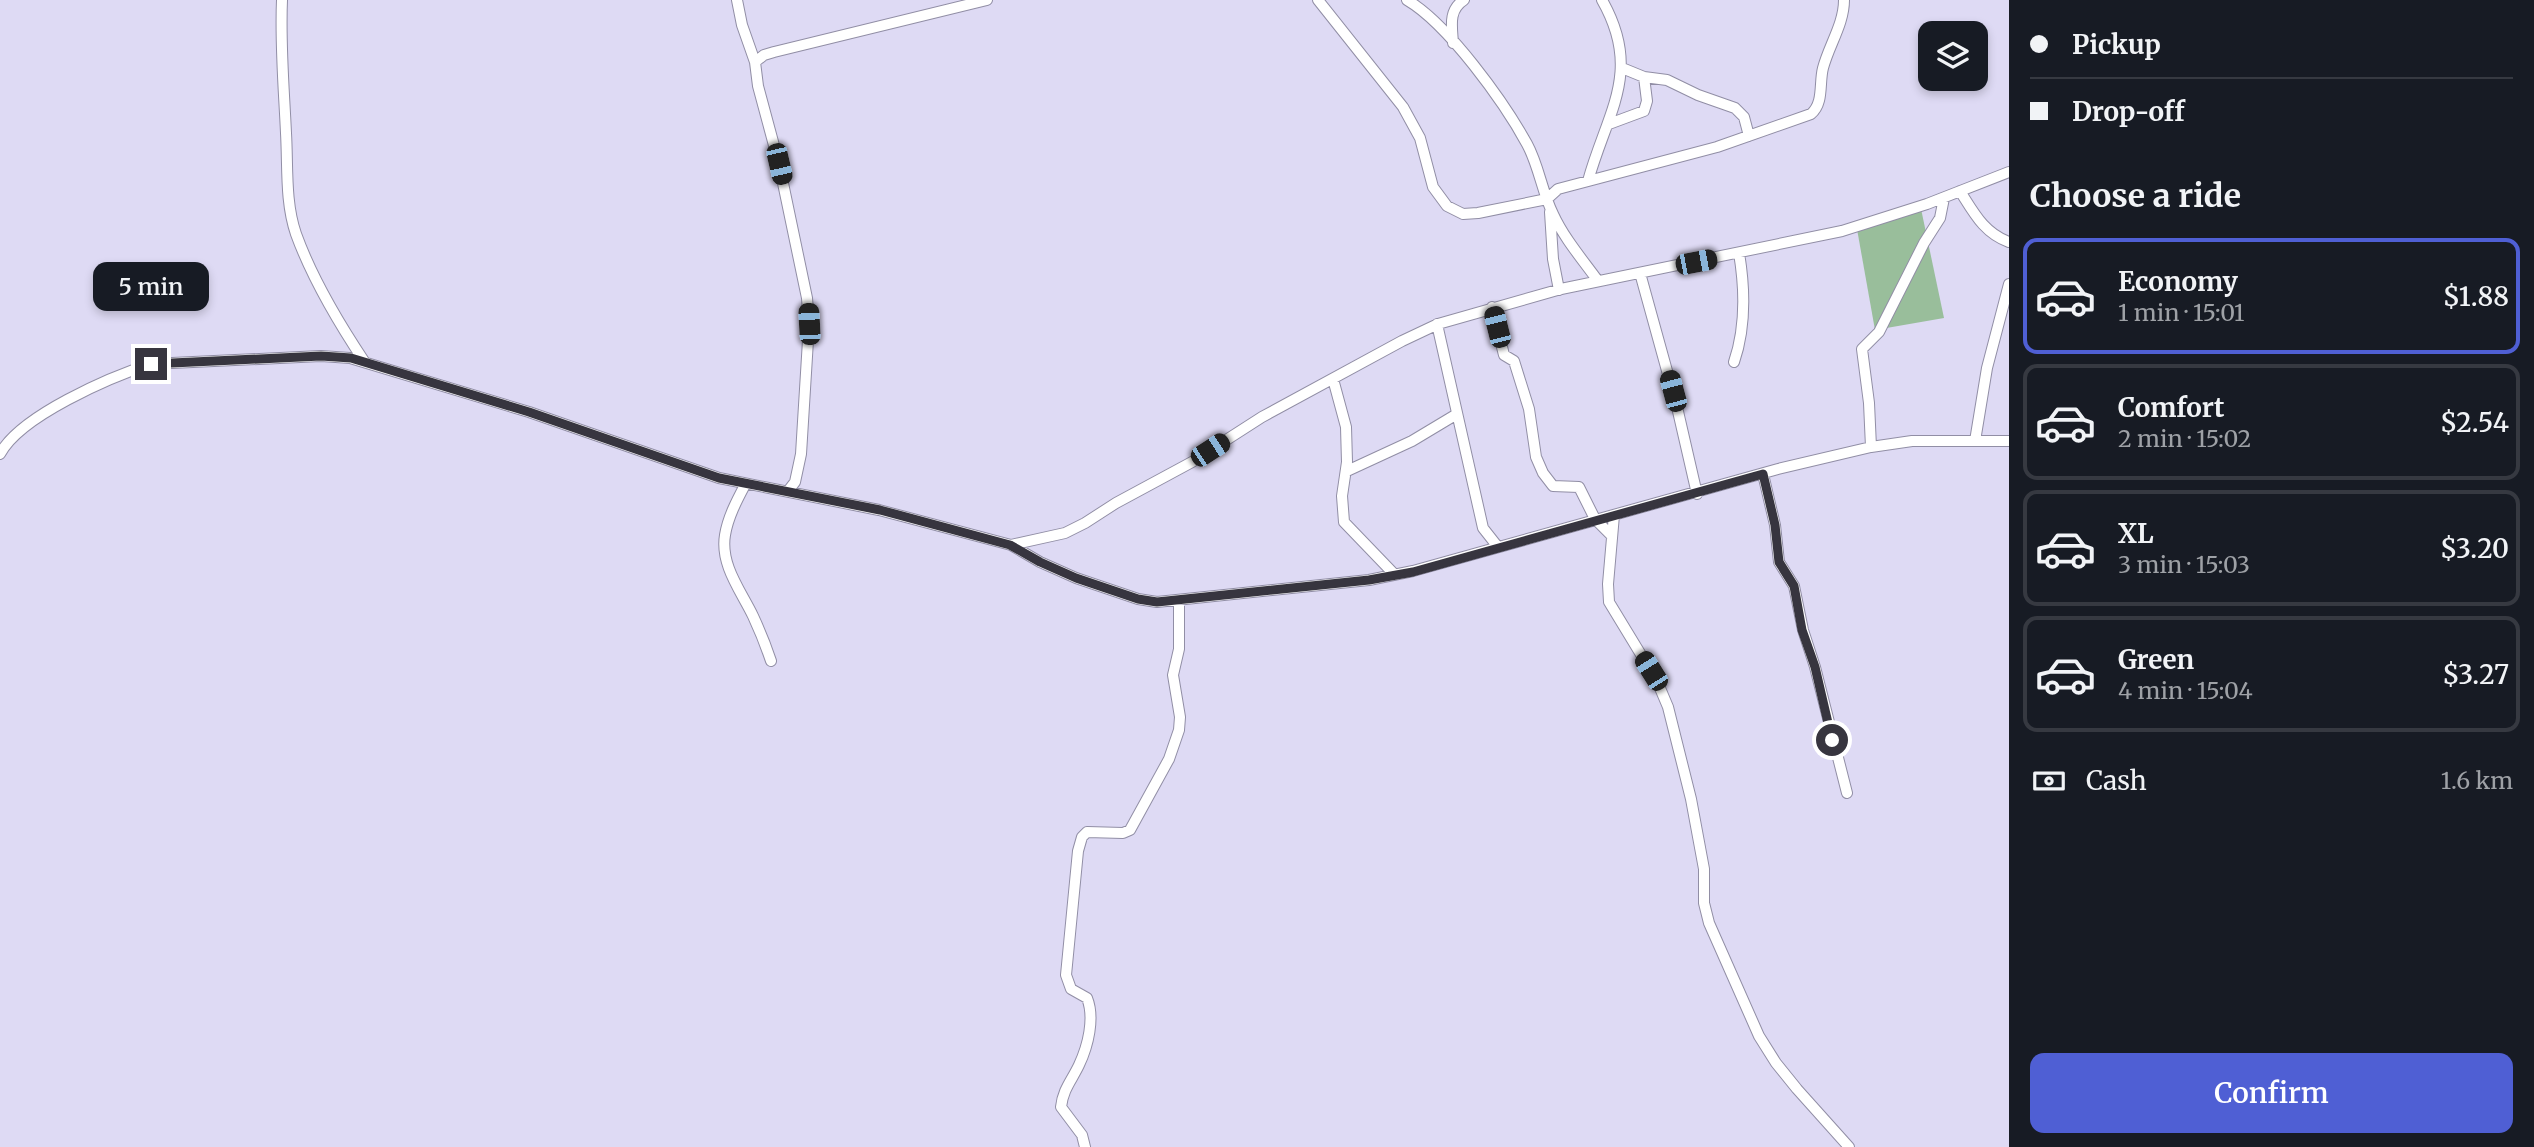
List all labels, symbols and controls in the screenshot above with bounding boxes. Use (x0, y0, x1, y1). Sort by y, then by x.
map controls (1918, 21, 1988, 91)
button: layers (1918, 21, 1988, 91)
text: Pickup (2072, 28, 2161, 61)
text: Drop-off (2072, 95, 2185, 128)
car (765, 141, 794, 187)
text: Choose a ride (2030, 176, 2241, 216)
car (1674, 248, 1719, 276)
callout: 5 min (93, 262, 209, 312)
icon: car (2034, 265, 2097, 328)
text: Economy (2118, 265, 2238, 298)
text: 5 min (119, 272, 183, 301)
text: $1.88 (2443, 280, 2509, 313)
text: 1 min · 15:01 (2118, 298, 2245, 327)
car (798, 302, 821, 346)
car (1482, 304, 1513, 350)
route end (135, 348, 167, 380)
car (1658, 368, 1689, 414)
icon: car (2034, 391, 2097, 454)
text: Comfort (2118, 391, 2224, 424)
text: $2.54 (2440, 406, 2509, 439)
text: 2 min · 15:02 (2118, 424, 2251, 453)
car (1187, 430, 1234, 470)
icon: car (2034, 517, 2097, 580)
text: XL (2118, 517, 2154, 550)
text: $3.20 (2440, 532, 2509, 565)
text: 3 min · 15:03 (2118, 550, 2250, 579)
icon: car (2034, 643, 2097, 706)
text: Green (2118, 643, 2194, 676)
car (1631, 648, 1672, 694)
text: $3.27 (2442, 658, 2509, 691)
text: 4 min · 15:04 (2118, 676, 2253, 705)
route start (1816, 724, 1848, 756)
icon: cash (2030, 762, 2068, 800)
text: Cash (2086, 764, 2147, 797)
text: 1.6 km (2441, 766, 2513, 795)
button: Confirm (2030, 1053, 2513, 1133)

